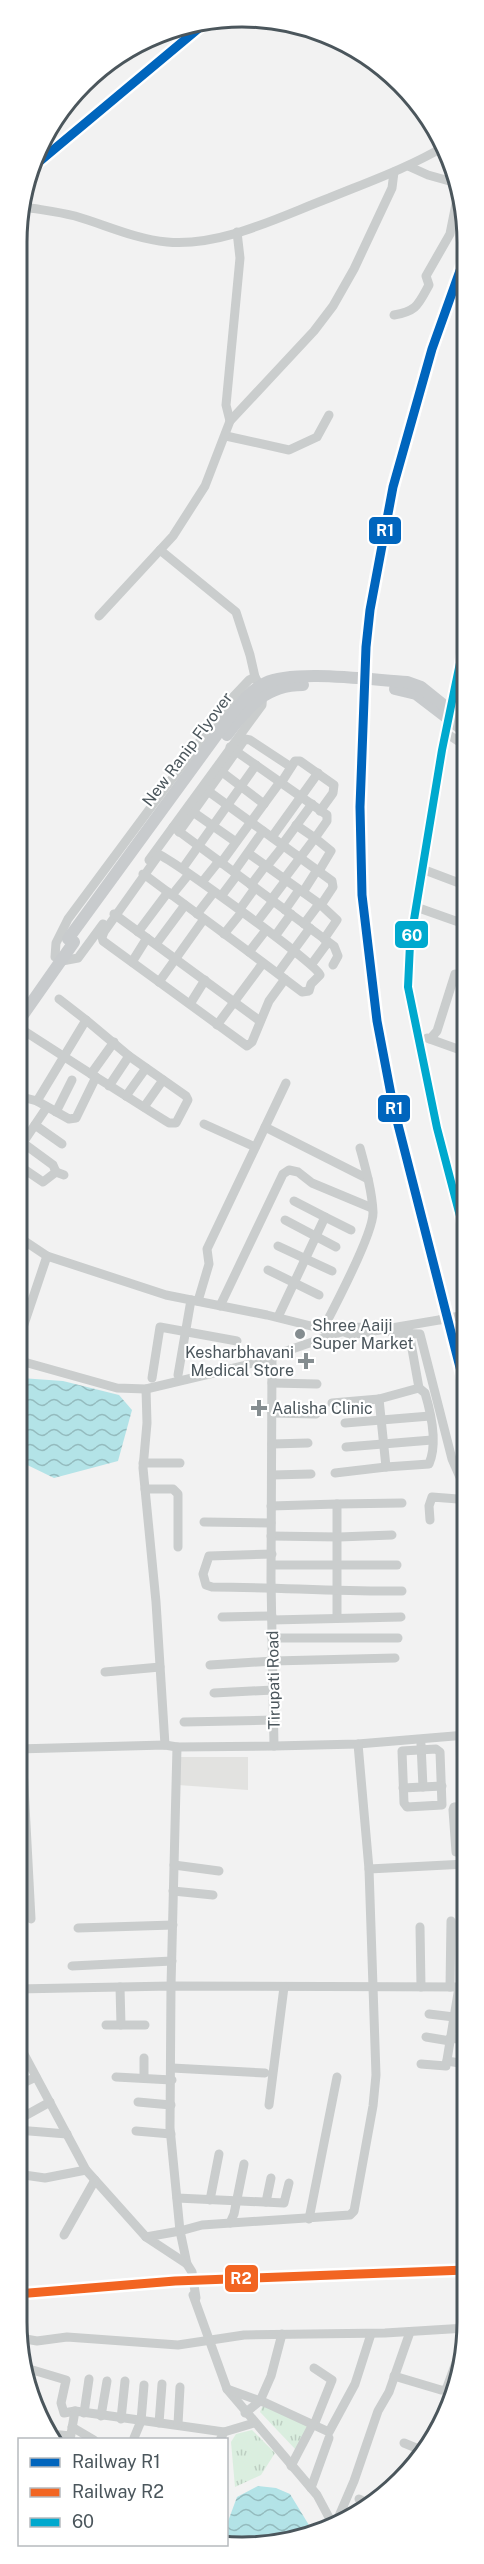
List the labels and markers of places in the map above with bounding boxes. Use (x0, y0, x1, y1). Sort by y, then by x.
place label: Shree Aaiji Super Market (312, 1316, 414, 1353)
marker: Shree Aaiji Super Market (293, 1327, 307, 1341)
place label: Kesharbhavani Medical Store (185, 1343, 294, 1380)
marker: Kesharbhavani Medical Store (299, 1354, 313, 1368)
marker: Aalisha Clinic (250, 1399, 268, 1417)
place label: Aalisha Clinic (272, 1399, 373, 1418)

